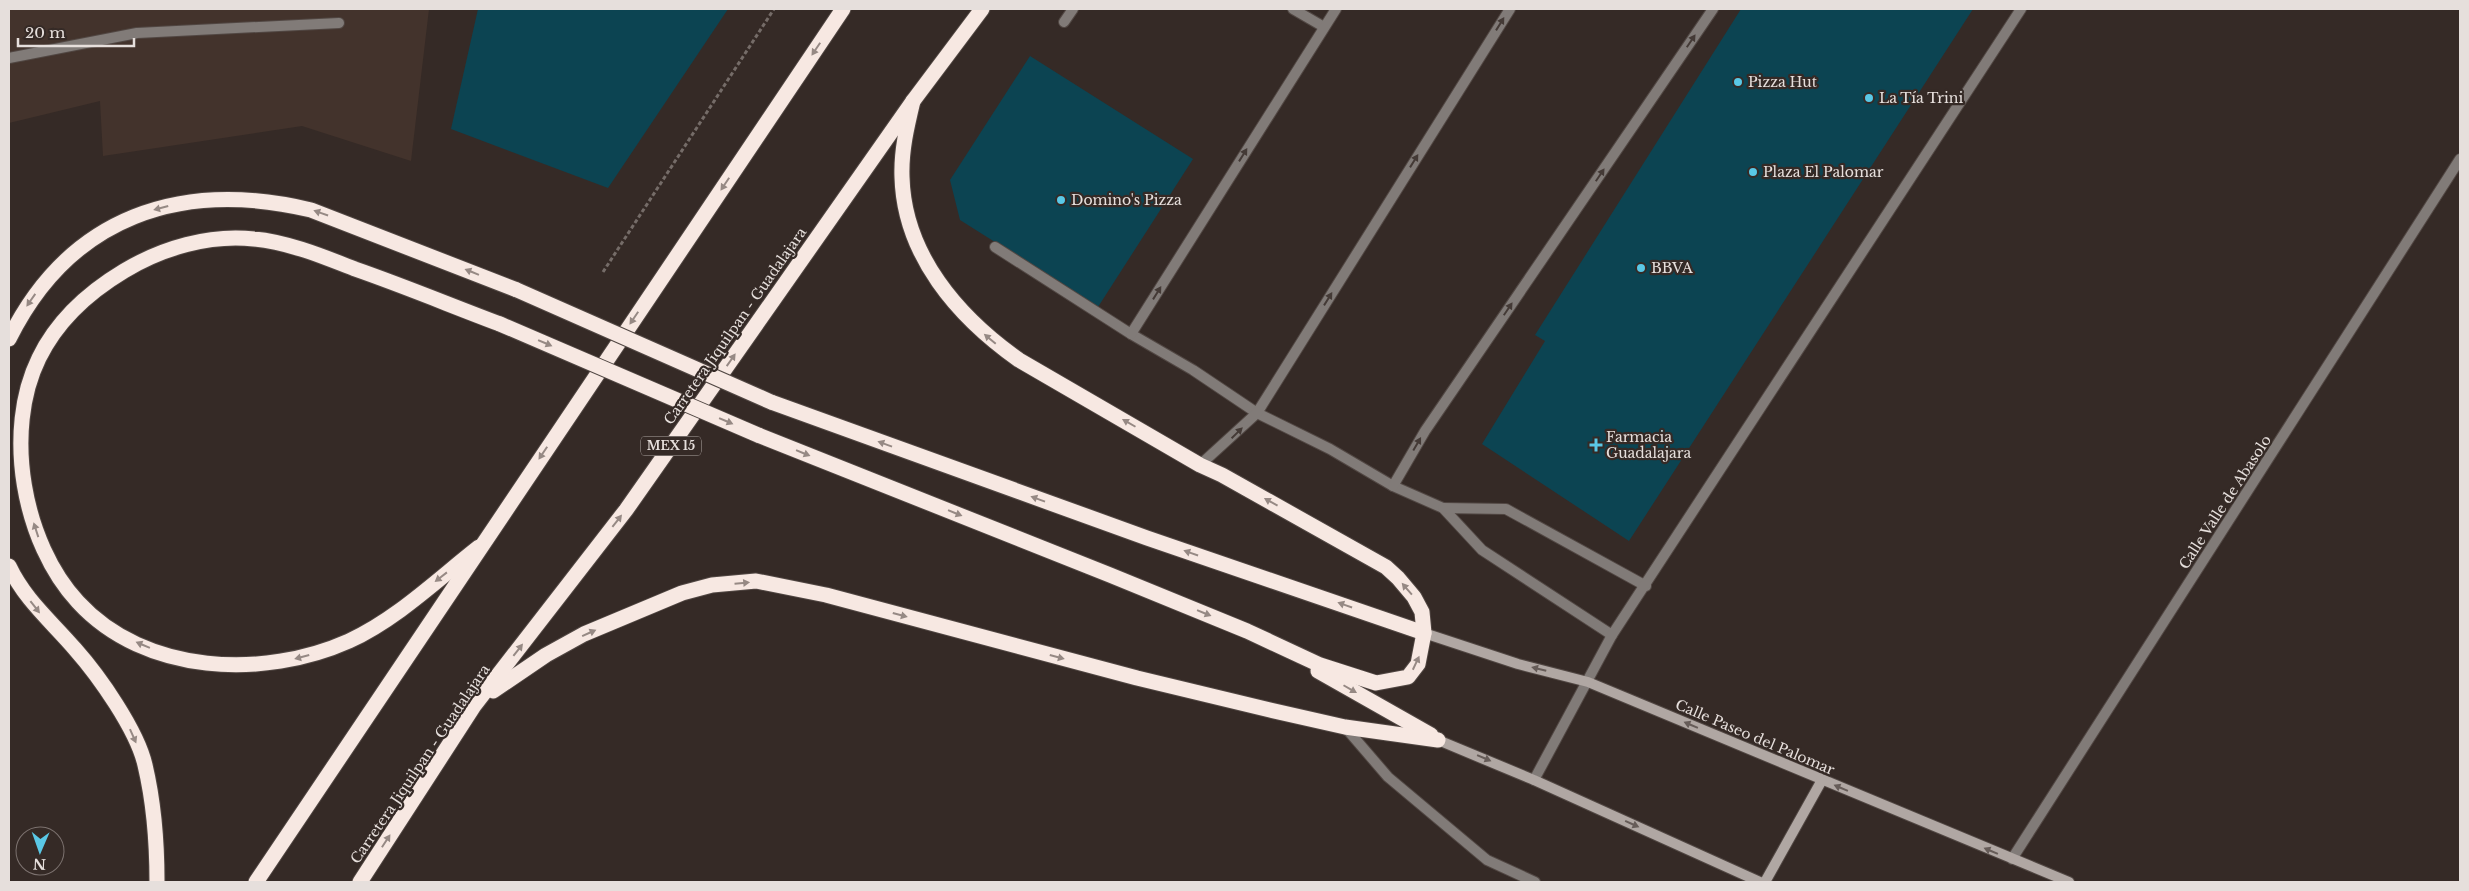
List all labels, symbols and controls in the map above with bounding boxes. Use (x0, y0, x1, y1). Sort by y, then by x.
scale bar (18, 15, 134, 47)
one-way arrow (1496, 17, 1505, 30)
text: 20 m (25, 23, 65, 42)
one-way arrow (1686, 34, 1696, 48)
one-way arrow (811, 42, 821, 56)
place label: Pizza Hut (1748, 73, 1818, 91)
marker: Pizza Hut (1732, 76, 1744, 88)
place label: La Tía Trini (1879, 89, 1963, 107)
marker: La Tía Trini (1863, 92, 1875, 104)
one-way arrow (1239, 149, 1248, 162)
one-way arrow (1409, 155, 1419, 168)
place label: Plaza El Palomar (1763, 163, 1884, 181)
marker: Plaza El Palomar (1747, 166, 1759, 178)
one-way arrow (1595, 168, 1605, 182)
one-way arrow (720, 177, 730, 190)
place label: Domino's Pizza (1071, 191, 1182, 209)
marker: Domino's Pizza (1055, 194, 1067, 206)
one-way arrow (153, 204, 168, 212)
one-way arrow (313, 209, 328, 216)
street label: Carretera Jiquilpan - Guadalajara (660, 224, 810, 428)
place label: BBVA (1651, 259, 1693, 277)
marker: BBVA (1635, 262, 1647, 274)
one-way arrow (464, 268, 479, 276)
one-way arrow (1152, 286, 1161, 299)
one-way arrow (26, 293, 36, 307)
one-way arrow (1323, 293, 1332, 306)
one-way arrow (1503, 303, 1513, 316)
one-way arrow (629, 312, 639, 325)
one-way arrow (984, 334, 997, 345)
one-way arrow (538, 340, 552, 348)
one-way arrow (726, 353, 736, 367)
one-way arrow (719, 418, 733, 426)
one-way arrow (1122, 419, 1136, 428)
one-way arrow (1230, 427, 1242, 439)
place label: Farmacia Guadalajara (1606, 428, 1692, 462)
street label: Calle Valle de Abasolo (2175, 432, 2275, 572)
road number: MEX 15 (641, 436, 701, 456)
one-way arrow (1413, 438, 1422, 451)
marker: Farmacia Guadalajara (1590, 439, 1602, 451)
one-way arrow (877, 440, 892, 448)
one-way arrow (538, 446, 548, 460)
one-way arrow (796, 450, 811, 457)
one-way arrow (1030, 495, 1045, 503)
one-way arrow (1264, 498, 1278, 506)
one-way arrow (947, 510, 962, 517)
one-way arrow (612, 514, 622, 528)
one-way arrow (31, 523, 39, 538)
one-way arrow (1183, 549, 1198, 557)
one-way arrow (434, 572, 448, 582)
one-way arrow (734, 578, 750, 586)
one-way arrow (1402, 582, 1413, 595)
one-way arrow (30, 600, 41, 613)
one-way arrow (1337, 601, 1352, 609)
one-way arrow (1197, 609, 1212, 617)
one-way arrow (893, 611, 908, 619)
one-way arrow (582, 628, 596, 636)
one-way arrow (136, 641, 150, 649)
one-way arrow (513, 643, 523, 657)
one-way arrow (294, 653, 309, 661)
one-way arrow (1050, 653, 1065, 661)
one-way arrow (1412, 656, 1421, 671)
street label: Carretera Jiquilpan - Guadalajara (346, 661, 494, 867)
one-way arrow (1532, 665, 1547, 673)
one-way arrow (1343, 685, 1356, 694)
street label: Calle Paseo del Palomar (1673, 695, 1838, 779)
one-way arrow (1684, 721, 1699, 728)
one-way arrow (129, 729, 137, 743)
one-way arrow (1476, 755, 1491, 763)
one-way arrow (1834, 783, 1848, 791)
one-way arrow (1625, 821, 1639, 829)
north arrow (15, 826, 65, 876)
one-way arrow (382, 835, 391, 848)
one-way arrow (1984, 846, 1998, 854)
text: N (33, 855, 46, 873)

